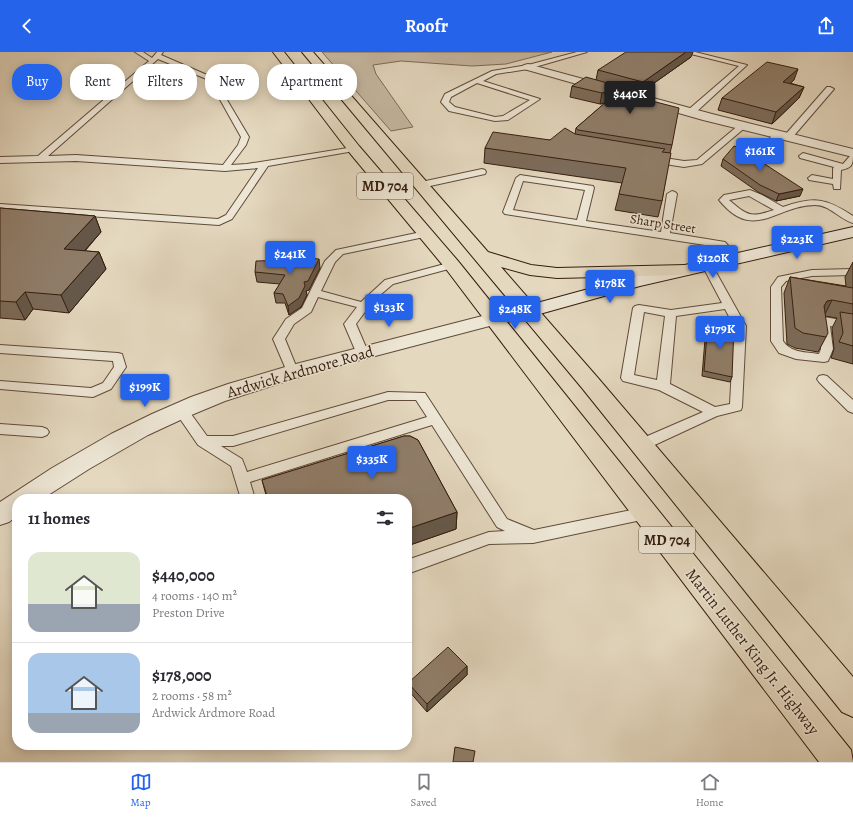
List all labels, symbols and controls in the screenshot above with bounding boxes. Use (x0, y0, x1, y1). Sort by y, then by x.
text: Roofr (405, 14, 448, 38)
icon: back (16, 15, 38, 37)
icon: share (815, 15, 837, 37)
chip: Buy (12, 64, 62, 100)
chip: Rent (70, 64, 125, 100)
chip: Filters (133, 64, 197, 100)
chip: New (205, 64, 259, 100)
chip: Apartment (267, 64, 357, 100)
pin: $440K (602, 81, 658, 115)
text: $440K (613, 85, 647, 102)
pin: $161K (732, 138, 788, 172)
text: $161K (745, 142, 775, 159)
road number: MD 704 (357, 173, 413, 199)
street label: Sharp Street (629, 210, 698, 237)
pin: $223K (769, 226, 825, 260)
text: $223K (781, 230, 813, 247)
pin: $241K (262, 241, 318, 275)
text: $241K (274, 245, 306, 262)
pin: $120K (685, 245, 741, 279)
text: $120K (697, 249, 729, 266)
pin: $178K (582, 270, 638, 304)
text: $178K (594, 274, 626, 291)
pin: $133K (361, 294, 417, 328)
pin: $248K (487, 296, 543, 330)
text: $133K (374, 298, 404, 315)
text: $248K (498, 300, 532, 317)
pin: $179K (692, 316, 748, 350)
text: $179K (705, 320, 735, 337)
street label: Ardwick Ardmore Road (223, 340, 377, 404)
pin: $199K (117, 374, 173, 408)
text: $199K (129, 378, 161, 395)
pin: $335K (344, 446, 400, 480)
text: $335K (356, 450, 388, 467)
text: 11 homes (28, 507, 90, 530)
icon: filters (374, 507, 396, 529)
road number: MD 704 (639, 527, 695, 553)
text: $440,000 (152, 564, 215, 587)
street label: Martin Luther King Jr. Highway (680, 564, 825, 740)
icon: home (60, 568, 108, 616)
text: 4 rooms · 140 m² (152, 587, 237, 604)
text: Preston Drive (152, 604, 225, 621)
text: $178,000 (152, 664, 212, 687)
icon: home (60, 669, 108, 717)
text: 2 rooms · 58 m² (152, 687, 232, 704)
text: Ardwick Ardmore Road (152, 704, 275, 721)
tab: Map (130, 771, 152, 810)
tab: Saved (411, 771, 437, 810)
tab: Home (696, 771, 723, 810)

